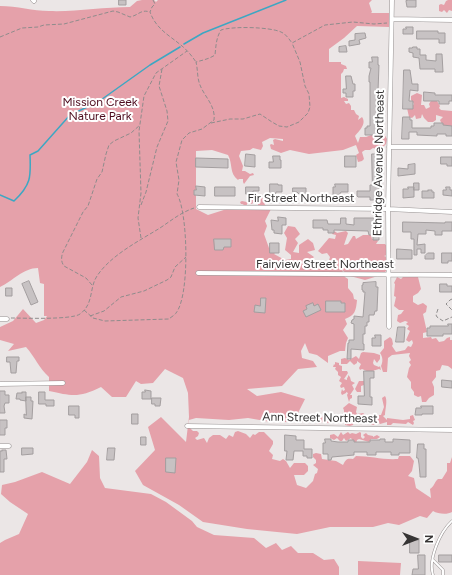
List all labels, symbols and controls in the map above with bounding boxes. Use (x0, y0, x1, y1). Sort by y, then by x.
street label: Ethridge Avenue Northeast (371, 90, 387, 236)
park label: Mission Creek Nature Park (62, 95, 138, 123)
street label: Fir Street Northeast (247, 191, 355, 205)
street label: Fairview Street Northeast (256, 257, 394, 271)
street label: Ann Street Northeast (262, 410, 378, 426)
north arrow (396, 519, 436, 559)
text: N (422, 535, 435, 543)

